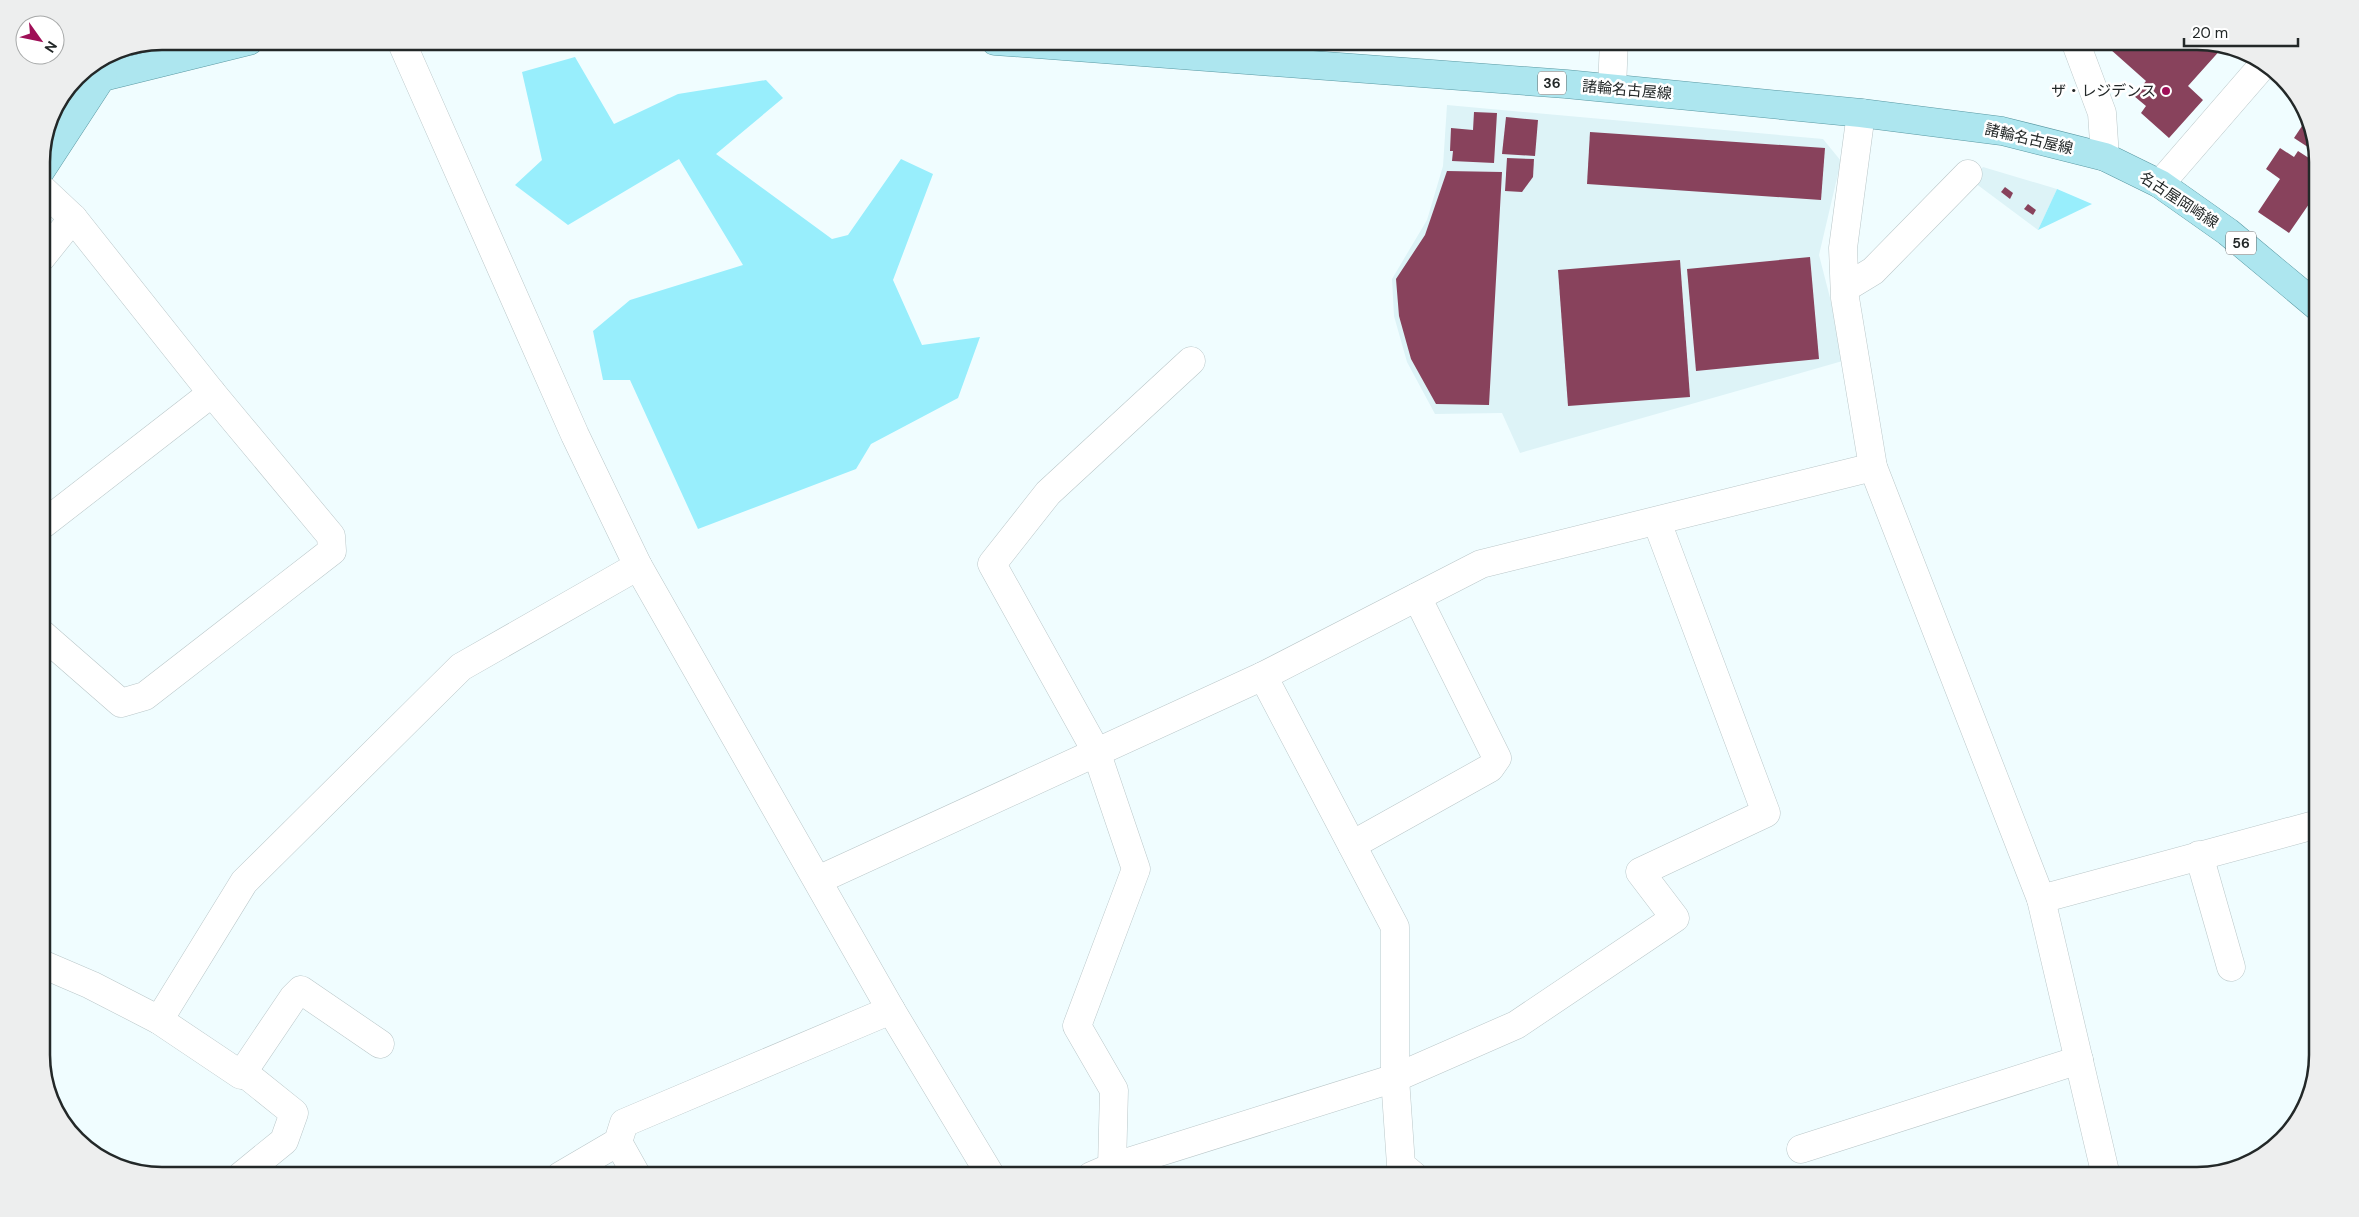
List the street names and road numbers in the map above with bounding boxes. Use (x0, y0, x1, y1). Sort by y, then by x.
road number: 36 (1538, 72, 1566, 95)
street label: 諸輪名古屋線 (1581, 76, 1673, 104)
street label: 諸輪名古屋線 (1983, 119, 2075, 159)
street label: 名古屋岡崎線 (2136, 167, 2222, 233)
road number: 56 (2226, 232, 2256, 254)

